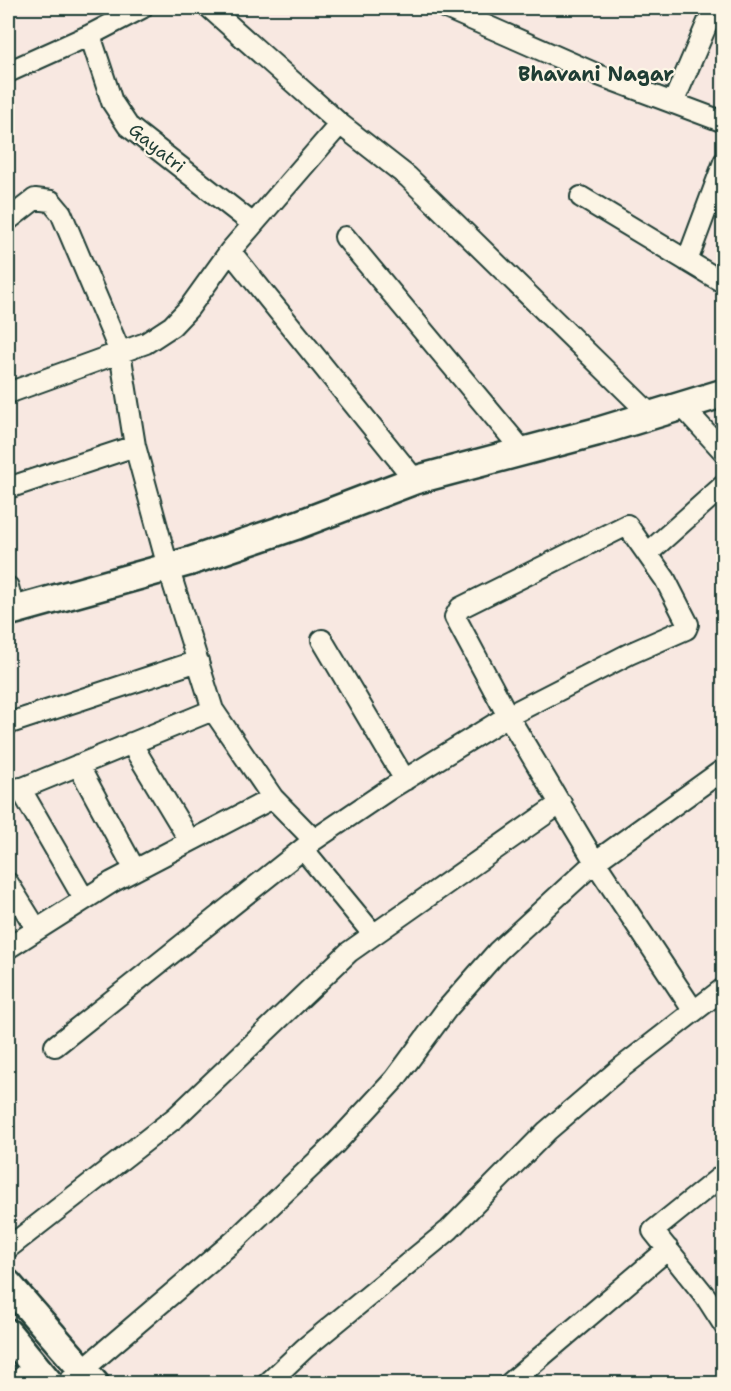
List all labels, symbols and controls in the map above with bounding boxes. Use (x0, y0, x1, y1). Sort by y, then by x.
district label: Bhavani Nagar (518, 61, 674, 87)
street label: Gayatri (124, 118, 190, 178)

